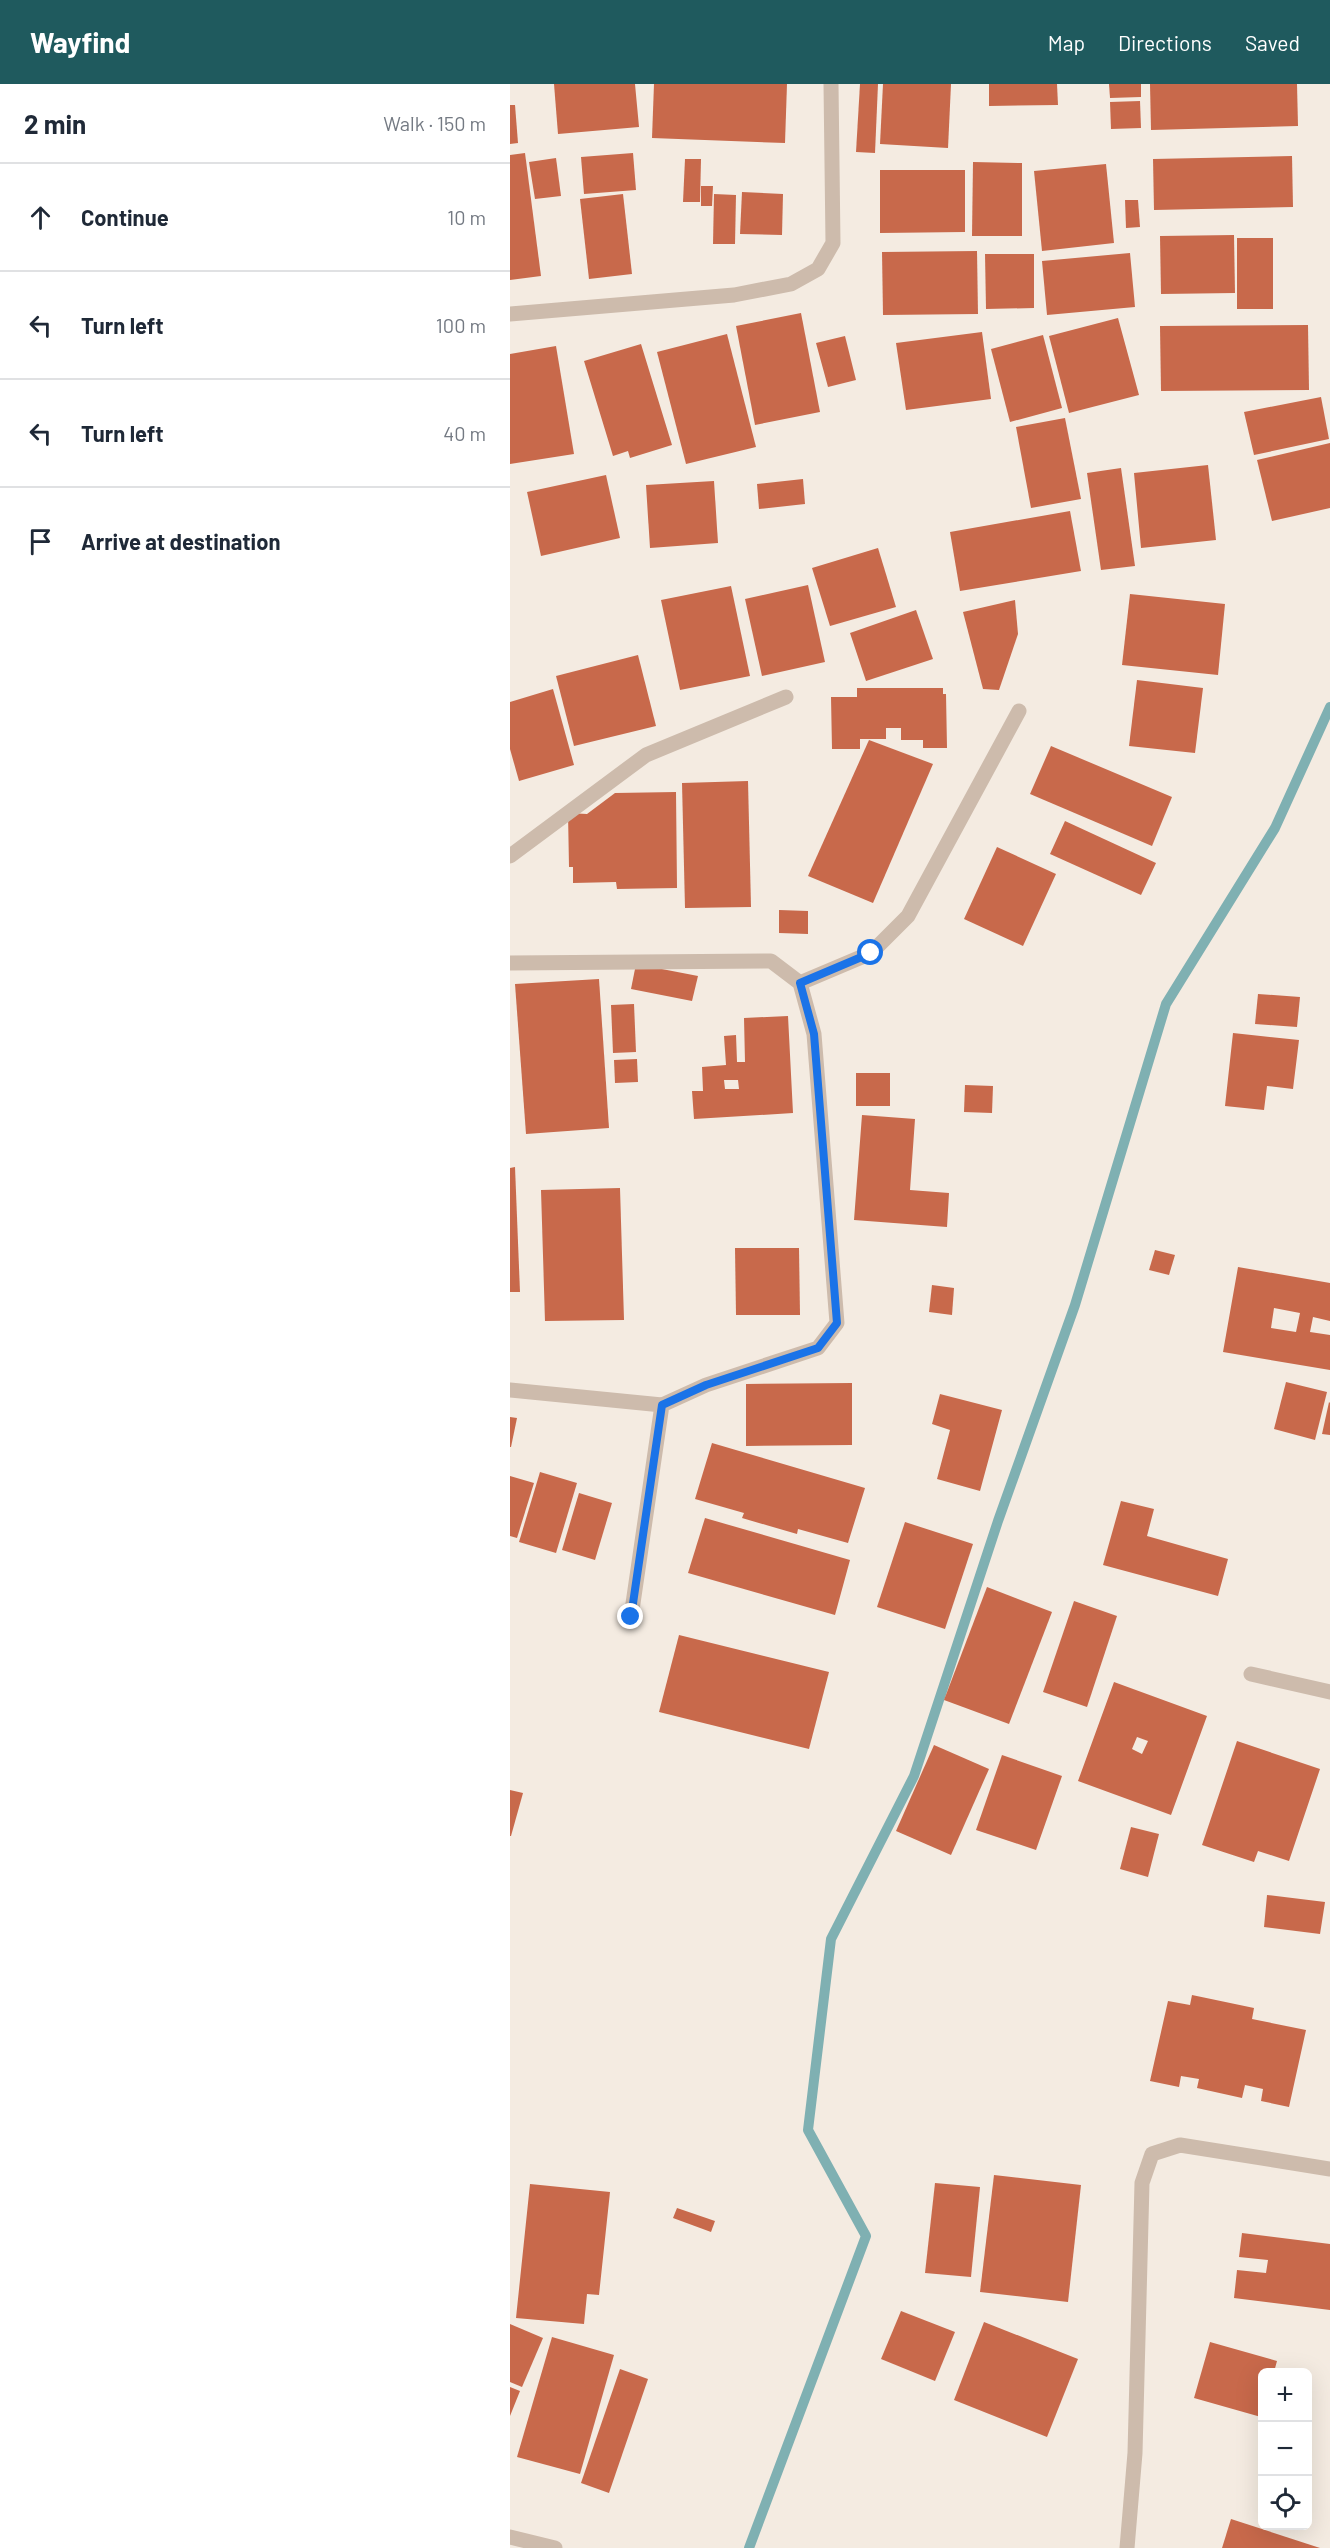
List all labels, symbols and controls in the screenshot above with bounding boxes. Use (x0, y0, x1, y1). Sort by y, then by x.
text: Wayfind (30, 25, 130, 59)
text: Map (1048, 30, 1085, 55)
text: Directions (1118, 30, 1212, 55)
text: Saved (1245, 30, 1300, 55)
text: 2 min (24, 108, 86, 139)
text: Walk · 150 m (383, 111, 486, 135)
icon: ahead (24, 201, 57, 234)
text: Continue (81, 204, 169, 230)
text: 10 m (447, 205, 486, 229)
icon: left (24, 309, 57, 342)
text: Turn left (81, 312, 164, 338)
text: 100 m (436, 313, 486, 337)
icon: left (24, 417, 57, 450)
text: Turn left (81, 420, 164, 446)
text: 40 m (443, 421, 486, 445)
icon: arrive (24, 525, 57, 558)
text: Arrive at destination (81, 528, 280, 554)
route start (857, 939, 883, 965)
route end (617, 1603, 643, 1629)
map controls (1258, 2368, 1312, 2530)
button: + (1258, 2368, 1312, 2422)
button: − (1258, 2422, 1312, 2476)
button: locate (1258, 2476, 1312, 2530)

